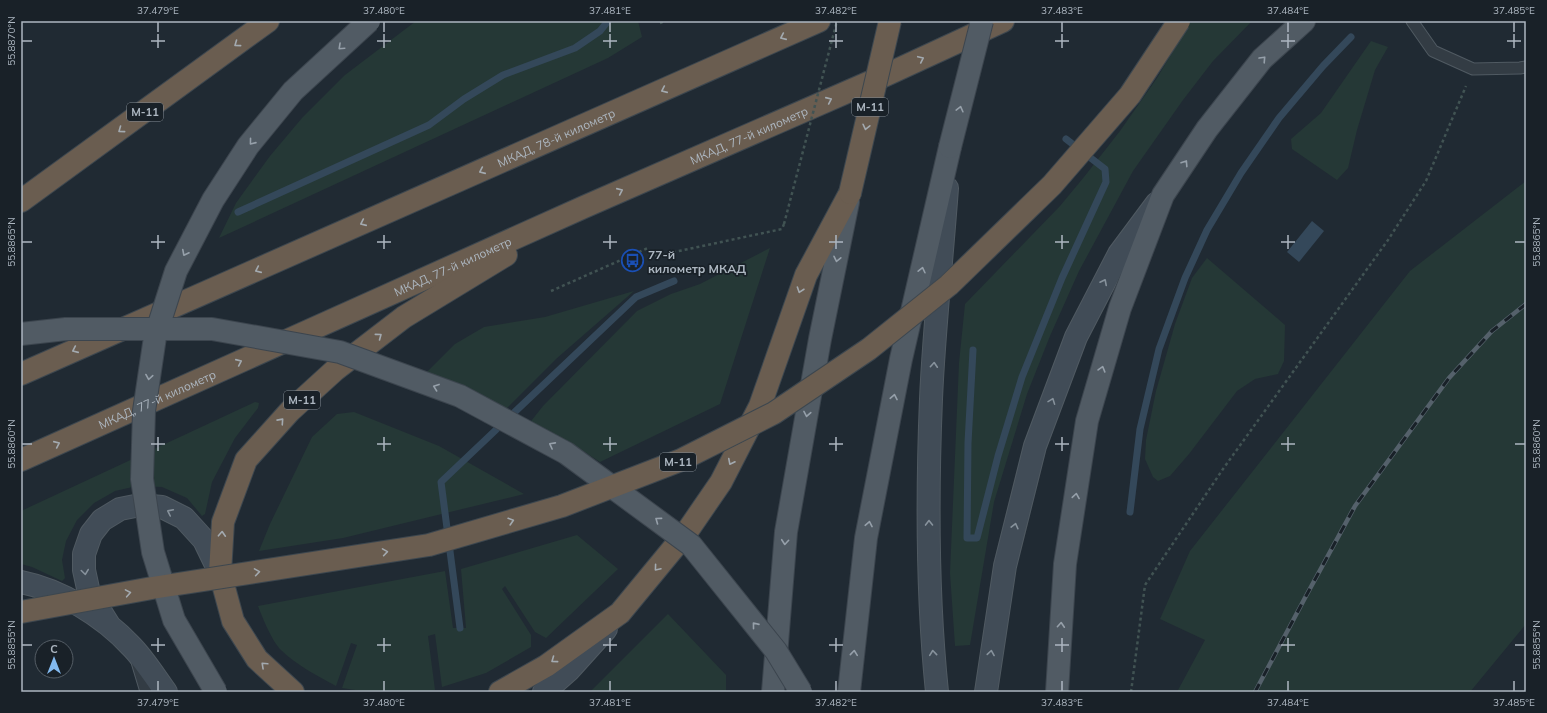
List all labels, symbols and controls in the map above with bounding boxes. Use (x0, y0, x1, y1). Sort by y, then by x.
text: 37.479°E (137, 4, 179, 17)
text: 37.480°E (363, 4, 405, 17)
text: 37.481°E (589, 4, 631, 17)
text: 37.482°E (815, 4, 857, 17)
text: 37.483°E (1041, 4, 1083, 17)
text: 37.484°E (1267, 4, 1309, 17)
text: 37.485°E (1493, 4, 1535, 17)
text: 55.8870°N (5, 16, 18, 66)
one-way arrow (780, 32, 788, 40)
one-way arrow (234, 39, 241, 46)
one-way arrow (338, 42, 346, 50)
one-way arrow (917, 56, 924, 64)
one-way arrow (1258, 56, 1265, 64)
one-way arrow (661, 85, 668, 93)
one-way arrow (824, 97, 832, 105)
road number: М-11 (852, 98, 888, 116)
road number: М-11 (127, 103, 163, 121)
street label: МКАД, 77-й километр (687, 103, 810, 167)
street label: МКАД, 78-й километр (495, 105, 617, 170)
one-way arrow (955, 106, 963, 112)
one-way arrow (862, 124, 870, 130)
one-way arrow (118, 125, 125, 133)
one-way arrow (249, 137, 256, 144)
one-way arrow (1180, 160, 1188, 167)
one-way arrow (478, 166, 486, 174)
one-way arrow (616, 188, 623, 196)
text: 55.8865°N (5, 217, 18, 267)
text: 55.8865°N (1530, 217, 1543, 267)
one-way arrow (359, 219, 366, 227)
street label: МКАД, 77-й километр (391, 233, 514, 299)
place label: 77-й километр МКАД (648, 247, 746, 276)
bus stop icon: 77-й километр МКАД (619, 248, 645, 274)
one-way arrow (182, 249, 190, 256)
one-way arrow (833, 255, 841, 262)
one-way arrow (254, 265, 262, 273)
one-way arrow (917, 266, 925, 273)
one-way arrow (1099, 279, 1107, 287)
one-way arrow (797, 286, 805, 293)
one-way arrow (375, 334, 382, 341)
one-way arrow (71, 346, 78, 354)
one-way arrow (235, 359, 242, 367)
one-way arrow (929, 362, 938, 368)
street label: МКАД, 77-й километр (96, 366, 218, 432)
one-way arrow (1097, 366, 1106, 373)
one-way arrow (145, 374, 154, 380)
one-way arrow (432, 384, 439, 392)
road number: М-11 (284, 391, 320, 409)
one-way arrow (889, 393, 898, 400)
one-way arrow (1048, 398, 1056, 405)
one-way arrow (803, 411, 812, 417)
one-way arrow (276, 418, 283, 426)
text: 55.8860°N (5, 419, 18, 469)
text: 55.8860°N (1530, 419, 1543, 469)
one-way arrow (52, 441, 60, 449)
one-way arrow (549, 443, 556, 450)
road number: М-11 (660, 453, 696, 471)
one-way arrow (728, 458, 736, 465)
one-way arrow (1071, 493, 1080, 499)
one-way arrow (167, 509, 175, 516)
one-way arrow (507, 517, 514, 526)
one-way arrow (655, 518, 662, 525)
one-way arrow (925, 520, 933, 526)
one-way arrow (864, 521, 873, 527)
one-way arrow (1010, 523, 1019, 530)
one-way arrow (218, 530, 226, 536)
one-way arrow (781, 539, 790, 545)
one-way arrow (382, 548, 388, 557)
one-way arrow (655, 564, 662, 571)
one-way arrow (253, 568, 260, 577)
one-way arrow (80, 569, 89, 575)
one-way arrow (125, 589, 131, 597)
text: 55.8855°N (5, 620, 18, 670)
text: 55.8855°N (1530, 620, 1543, 670)
one-way arrow (1057, 622, 1066, 628)
one-way arrow (753, 623, 760, 630)
north arrow (34, 639, 74, 679)
text: С (50, 642, 58, 656)
one-way arrow (849, 650, 858, 656)
one-way arrow (928, 650, 937, 656)
one-way arrow (986, 650, 995, 656)
one-way arrow (552, 655, 559, 662)
one-way arrow (262, 663, 269, 670)
text: 37.479°E (137, 696, 179, 709)
text: 37.480°E (363, 696, 405, 709)
text: 37.481°E (589, 696, 631, 709)
text: 37.482°E (815, 696, 857, 709)
text: 37.483°E (1041, 696, 1083, 709)
text: 37.484°E (1267, 696, 1309, 709)
text: 37.485°E (1493, 696, 1535, 709)

